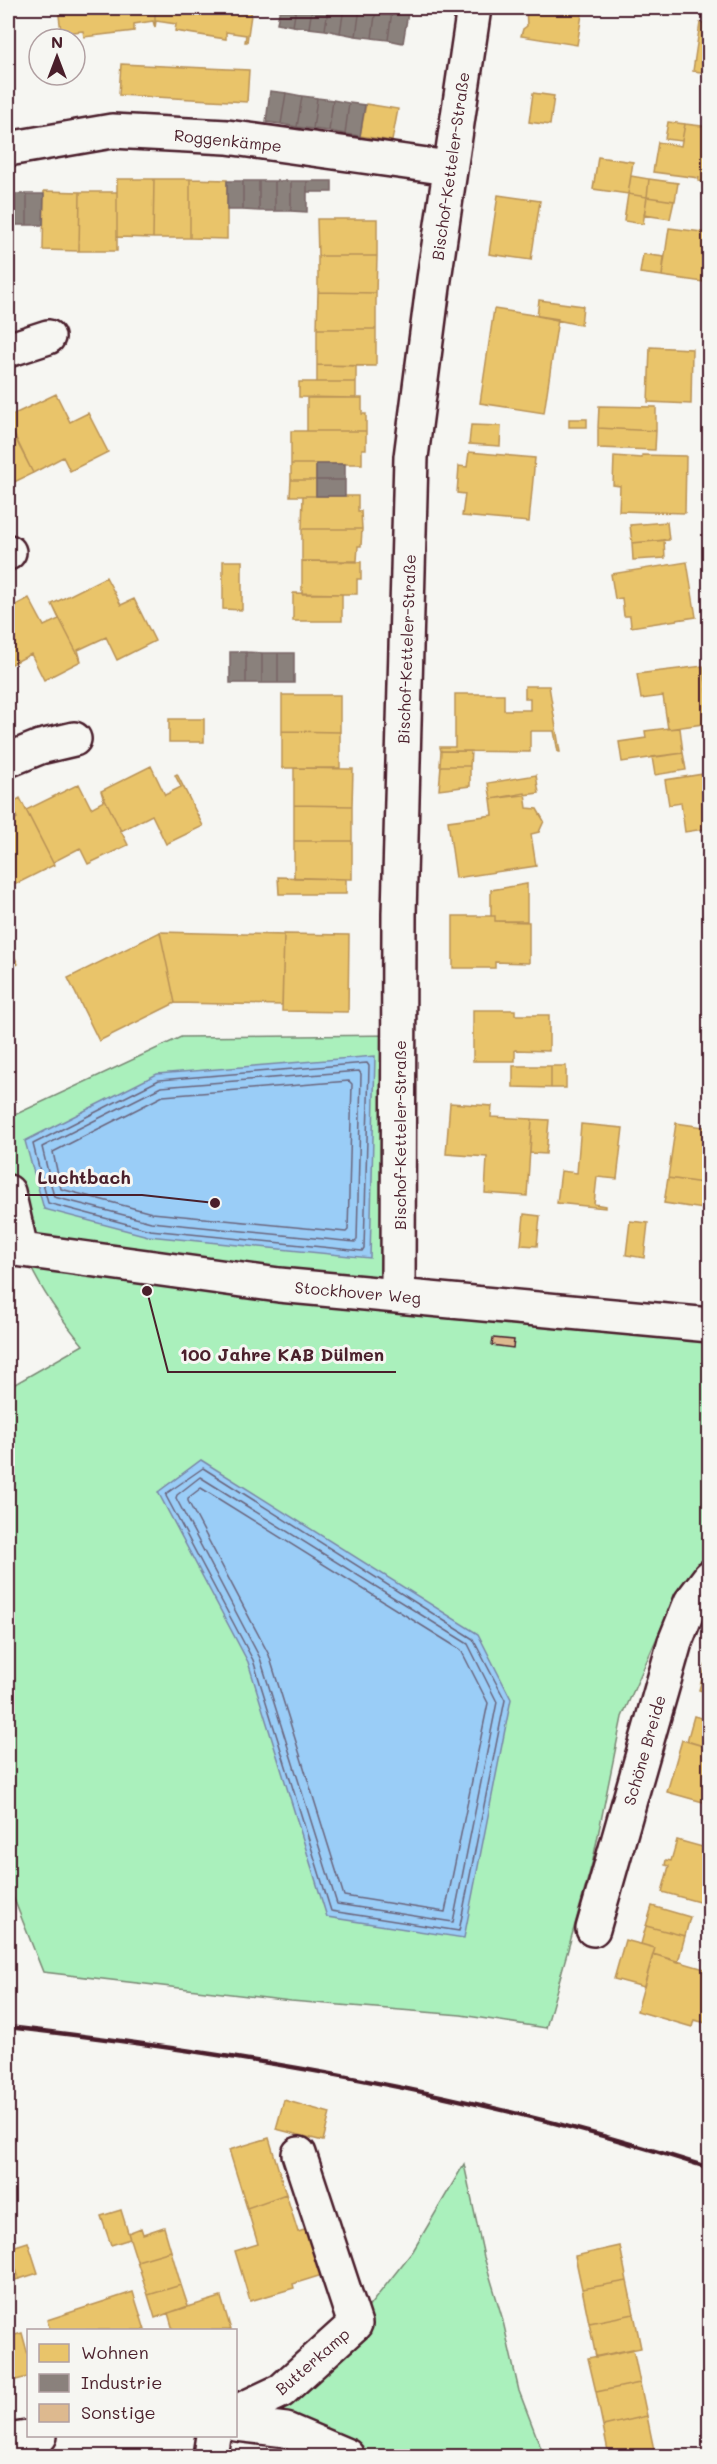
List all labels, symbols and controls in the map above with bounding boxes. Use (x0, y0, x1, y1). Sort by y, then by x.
north arrow (27, 27, 87, 87)
text: N (51, 31, 63, 52)
street label: Bischof-Ketteler-Straße (426, 71, 474, 261)
street label: Roggenkämpe (173, 124, 283, 156)
street label: Bischof-Ketteler-Straße (392, 554, 420, 744)
street label: Bischof-Ketteler-Straße (389, 1040, 410, 1230)
callout: Luchtbach (25, 1159, 142, 1195)
text: Luchtbach (37, 1165, 131, 1189)
street label: Stockhover Weg (294, 1276, 422, 1308)
callout: 100 Jahre KAB Dülmen (168, 1336, 396, 1372)
text: 100 Jahre KAB Dülmen (180, 1342, 384, 1366)
street label: Schöne Breide (618, 1692, 670, 1808)
street label: Butterkamp (270, 2323, 354, 2399)
legend (27, 2329, 237, 2437)
text: Wohnen (81, 2340, 149, 2364)
text: Industrie (81, 2370, 162, 2394)
text: Sonstige (81, 2400, 156, 2424)

